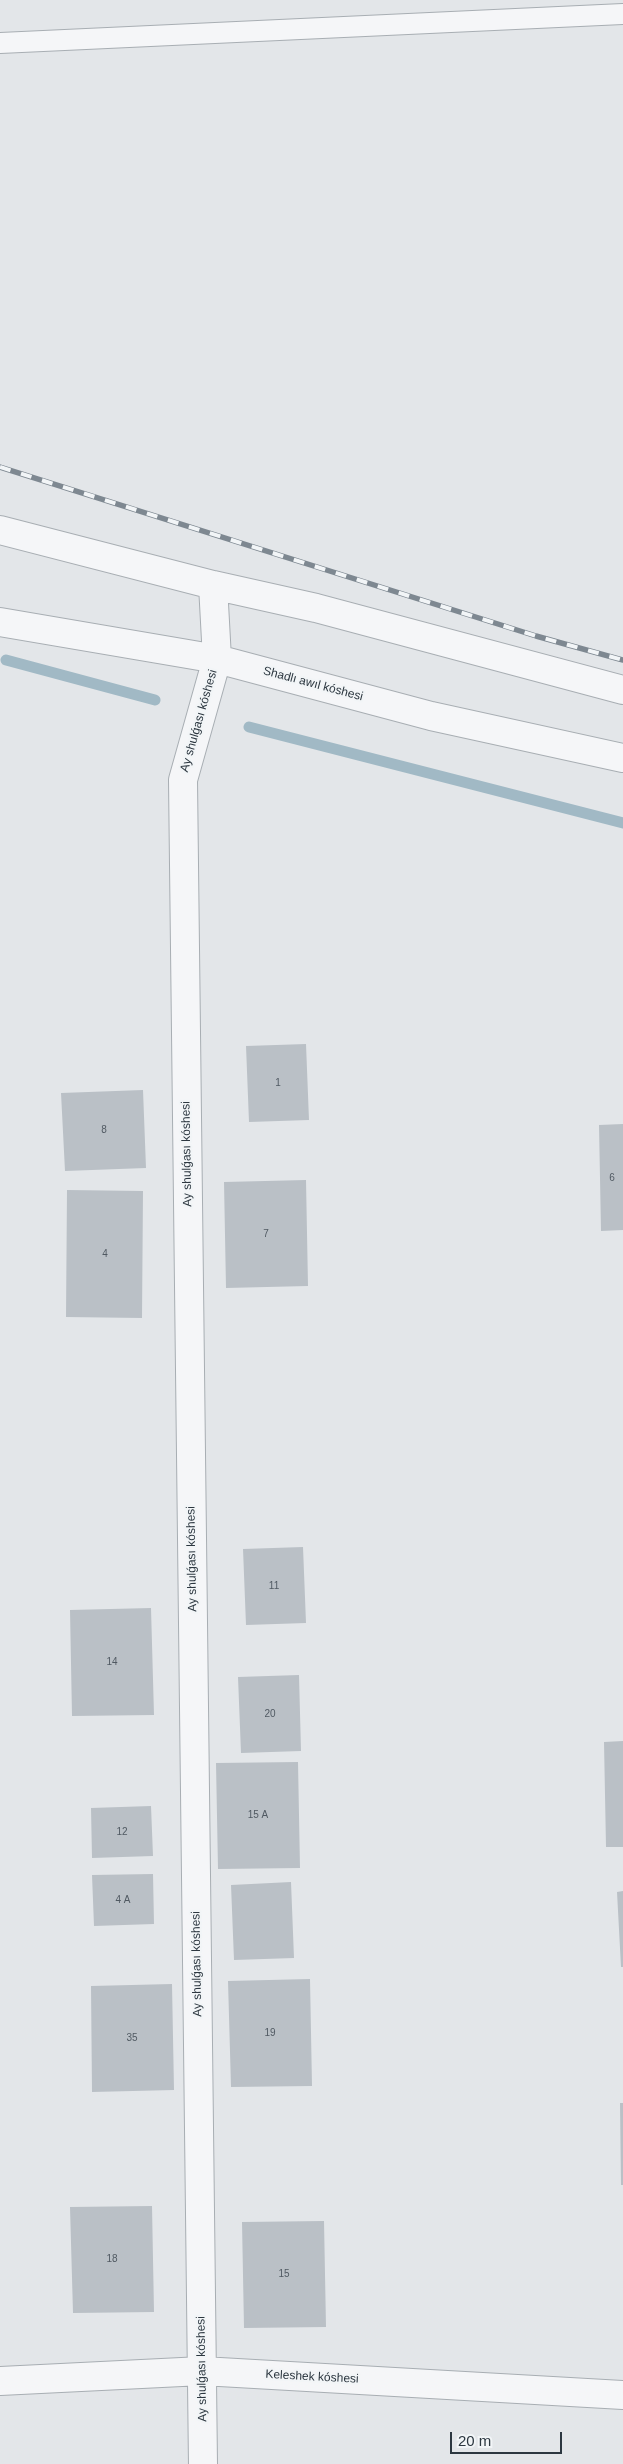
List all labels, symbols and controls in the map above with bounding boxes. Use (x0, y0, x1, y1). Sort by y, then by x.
street label: Shadlı awıl kóshesi (262, 664, 364, 704)
street label: Ay shulǵası kóshesi (177, 668, 221, 774)
house number: 1 (275, 1077, 281, 1089)
street label: Ay shulǵası kóshesi (179, 1101, 195, 1207)
house number: 8 (101, 1124, 107, 1136)
house number: 6 (609, 1172, 615, 1184)
house number: 7 (263, 1228, 269, 1240)
house number: 4 (102, 1248, 108, 1260)
street label: Ay shulǵası kóshesi (184, 1506, 200, 1612)
house number: 11 (269, 1580, 279, 1592)
house number: 14 (106, 1656, 118, 1668)
house number: 20 (264, 1708, 276, 1720)
house number: 15 А (248, 1809, 268, 1821)
house number: 12 (116, 1826, 128, 1838)
house number: 4 А (115, 1894, 131, 1906)
street label: Ay shulǵası kóshesi (189, 1911, 205, 2017)
house number: 19 (264, 2027, 276, 2039)
house number: 35 (126, 2032, 138, 2044)
house number: 18 (106, 2253, 118, 2265)
house number: 15 (278, 2268, 290, 2280)
street label: Ay shulǵası kóshesi (194, 2316, 210, 2422)
street label: Keleshek kóshesi (265, 2367, 359, 2387)
scale bar (453, 2422, 566, 2454)
text: 20 m (458, 2432, 491, 2449)

